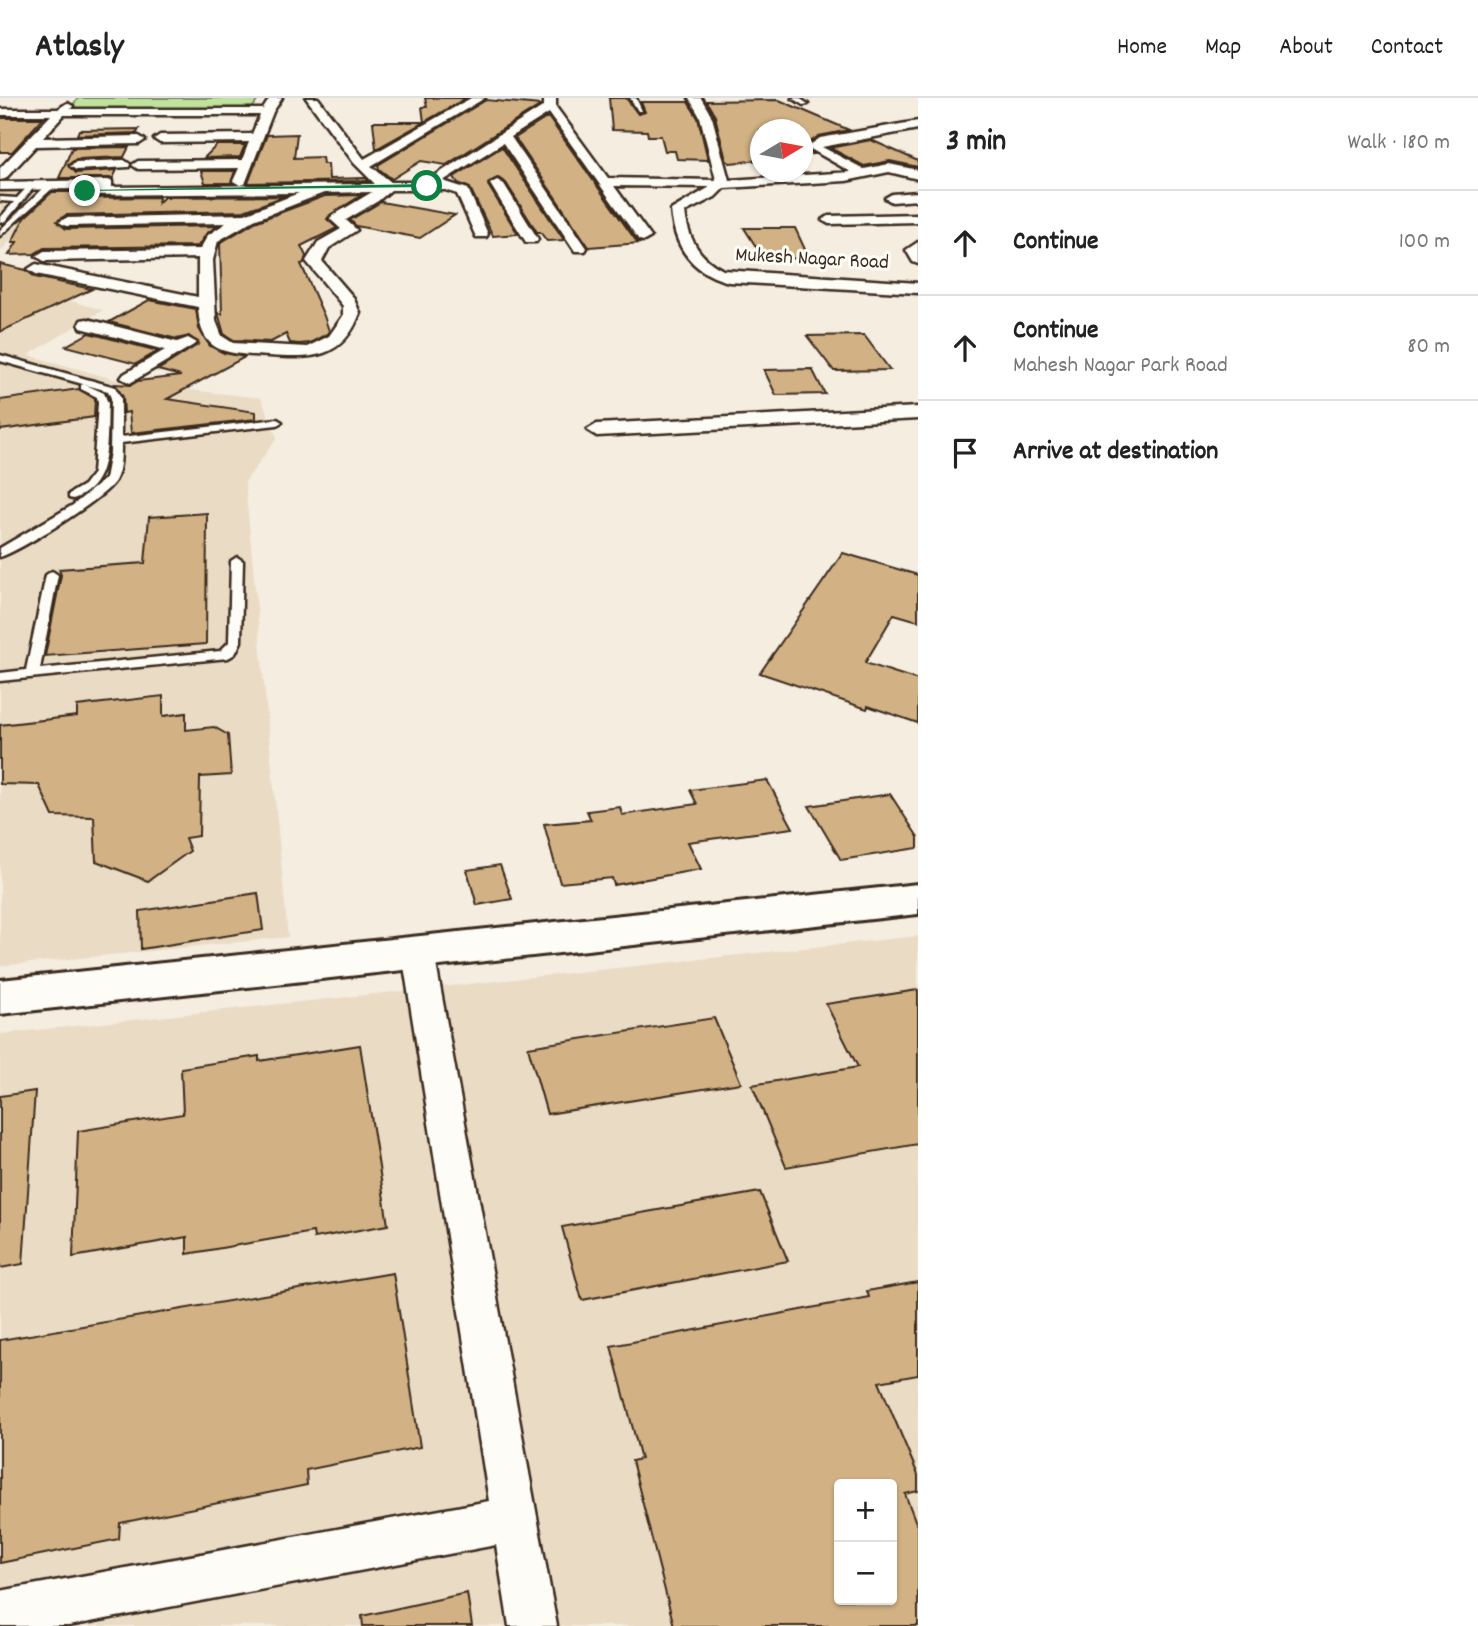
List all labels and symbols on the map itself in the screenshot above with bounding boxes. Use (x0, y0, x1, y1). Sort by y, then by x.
north arrow (750, 119, 813, 182)
route start (411, 170, 442, 201)
route end (69, 175, 100, 206)
street label: Mukesh Nagar Road (735, 241, 889, 279)

